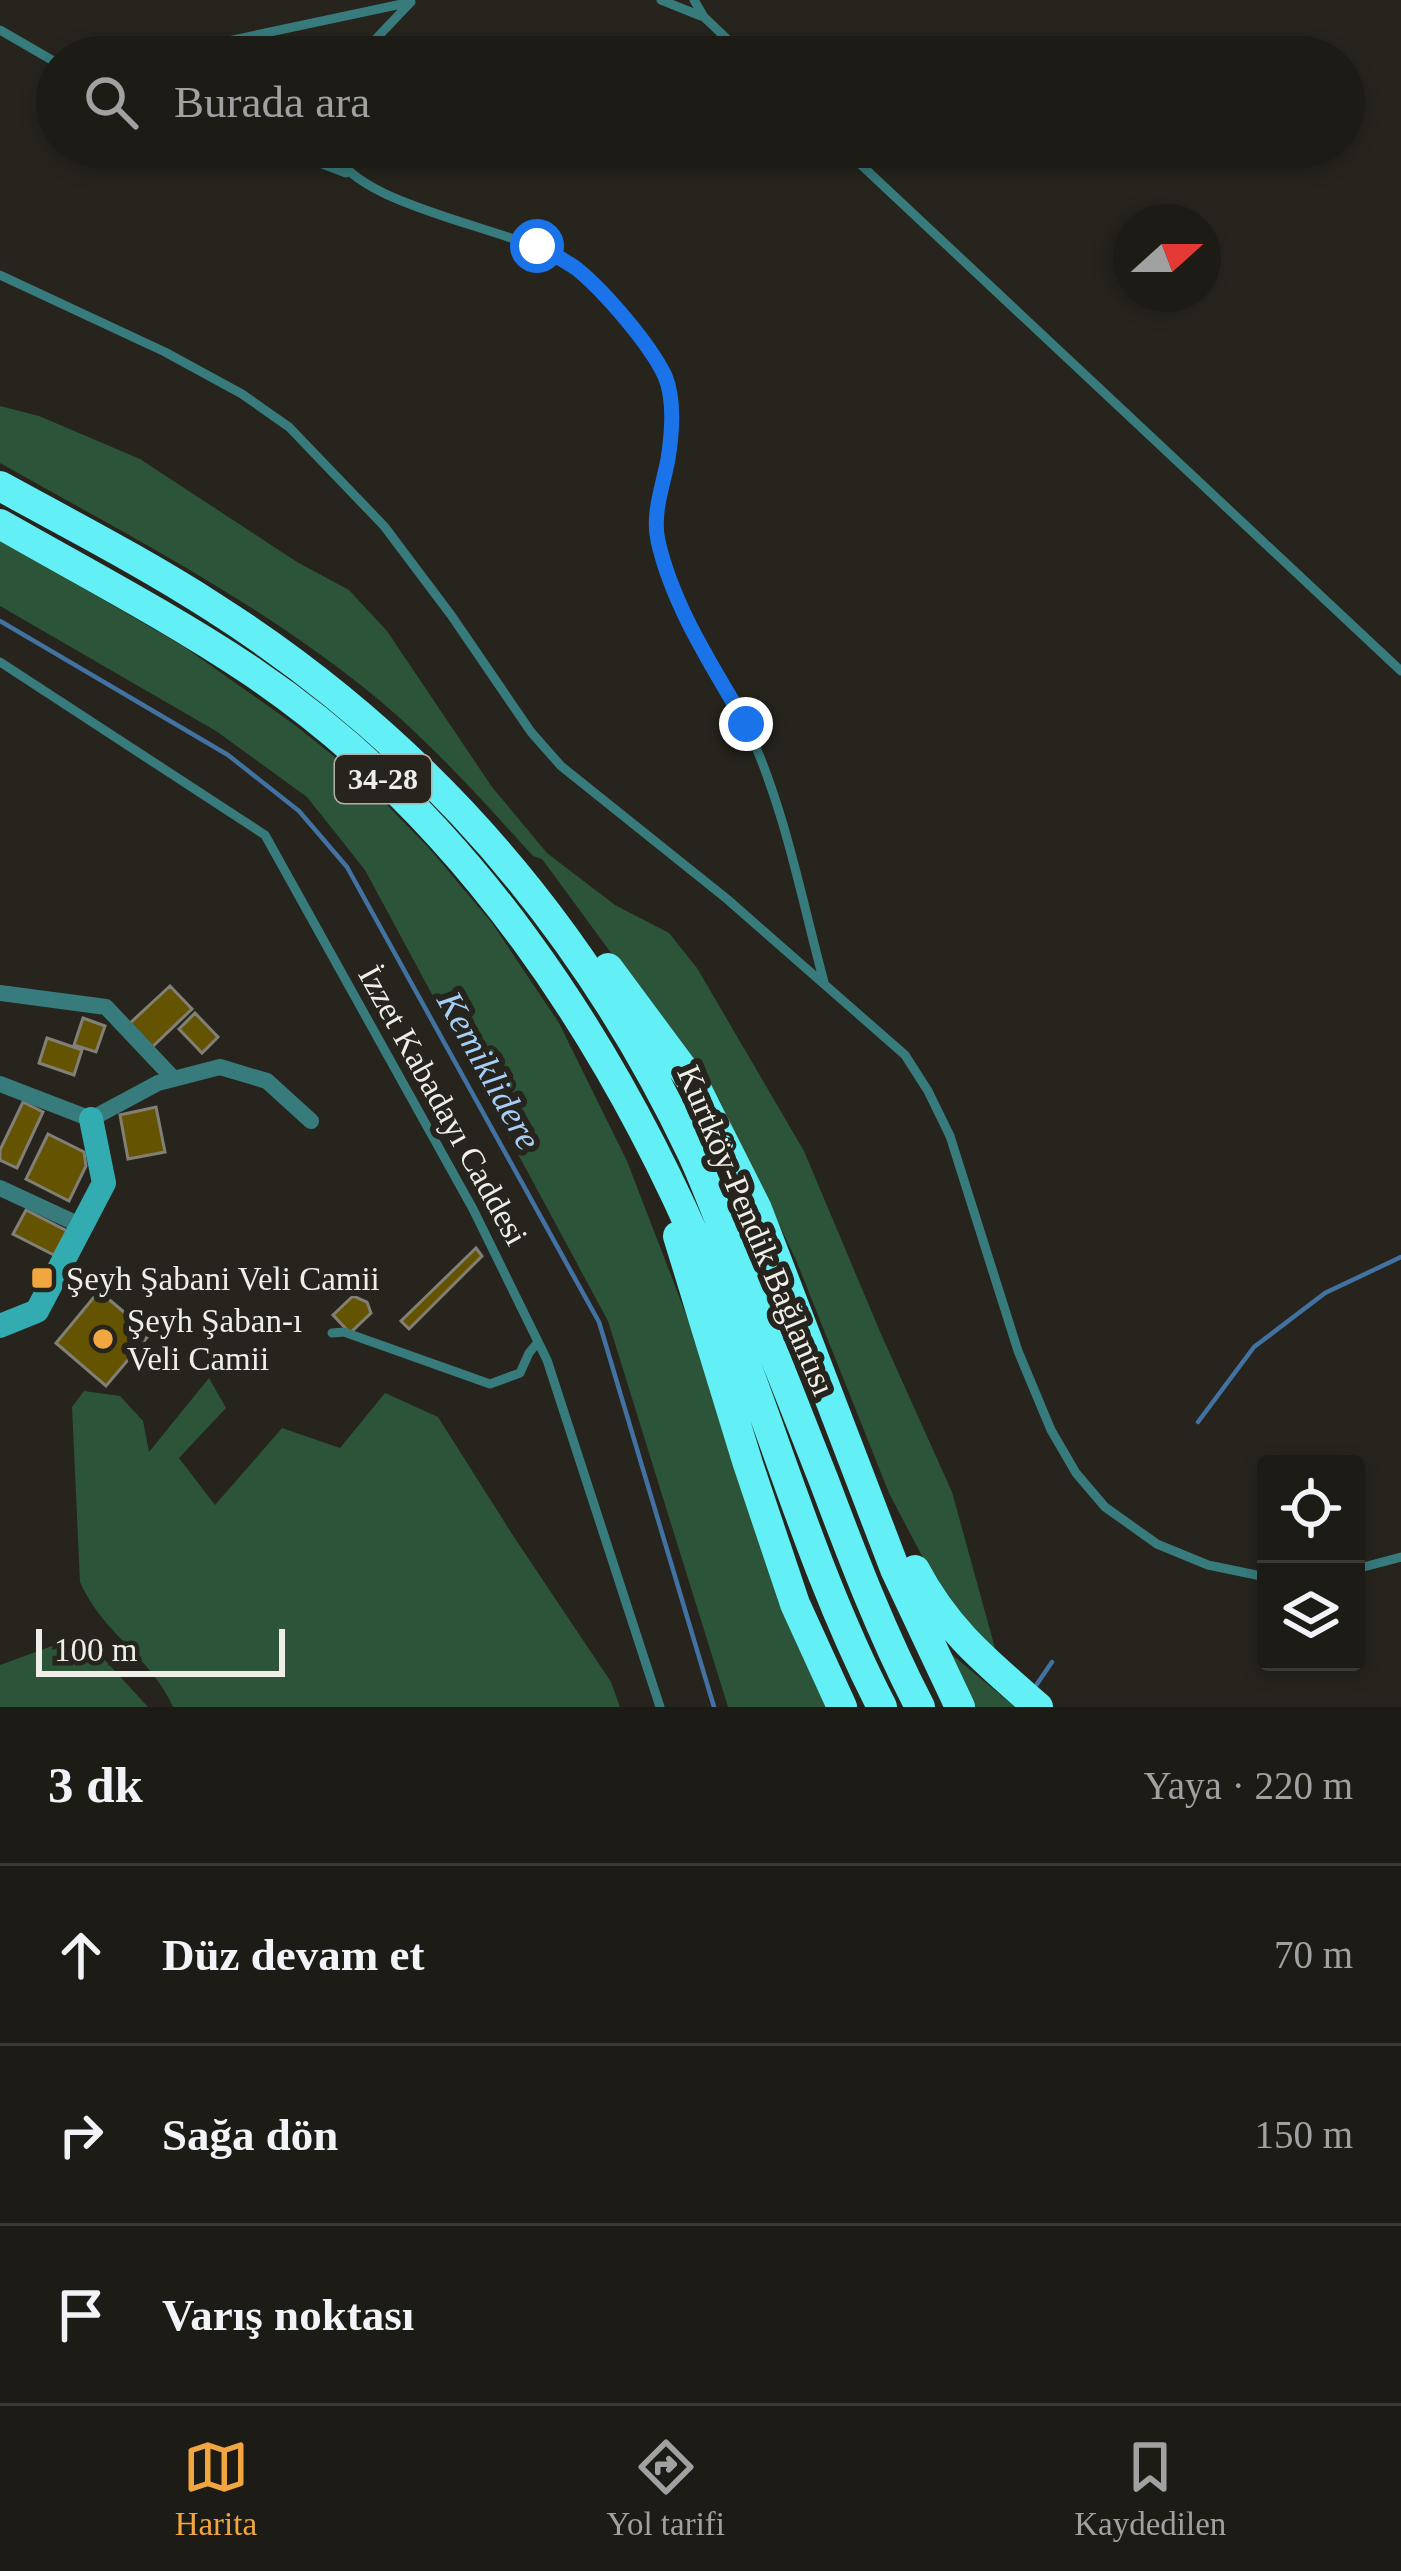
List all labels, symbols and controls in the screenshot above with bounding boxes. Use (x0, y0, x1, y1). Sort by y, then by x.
search box (36, 36, 1365, 168)
icon: search (78, 69, 144, 135)
text: Burada ara (174, 77, 370, 127)
north arrow (1113, 204, 1221, 312)
route start (510, 219, 564, 273)
route end (719, 697, 773, 751)
road number: 34-28 (335, 755, 431, 803)
street label: İzzet Kabadayı Caddesi (351, 960, 535, 1251)
water label: Kemiklidere (429, 984, 549, 1157)
street label: Kurtköy-Pendik Bağlantısı (670, 1060, 842, 1401)
place label: Şeyh Şabani Veli Camii (66, 1261, 380, 1297)
marker: Şeyh Şabani Veli Camii (29, 1265, 55, 1291)
place label: Şeyh Şaban-ı Veli Camii (127, 1303, 302, 1377)
marker: Şeyh Şaban-ı Veli Camii (90, 1326, 116, 1352)
map controls (1257, 1455, 1365, 1671)
button: locate (1257, 1455, 1365, 1563)
button: layers (1257, 1563, 1365, 1671)
scale bar (36, 1623, 285, 1676)
text: 100 m (54, 1632, 137, 1668)
text: 3 dk (48, 1757, 143, 1813)
text: Yaya · 220 m (1144, 1764, 1353, 1807)
icon: ahead (48, 1922, 114, 1988)
text: Düz devam et (162, 1930, 424, 1980)
text: 70 m (1274, 1933, 1353, 1976)
icon: right (48, 2102, 114, 2168)
text: Sağa dön (162, 2110, 338, 2160)
text: 150 m (1254, 2113, 1353, 2156)
icon: arrive (48, 2282, 114, 2348)
text: Varış noktası (162, 2290, 414, 2340)
tab: Harita (175, 2434, 257, 2543)
tab: Yol tarifi (606, 2434, 725, 2543)
tab: Kaydedilen (1074, 2434, 1226, 2543)

